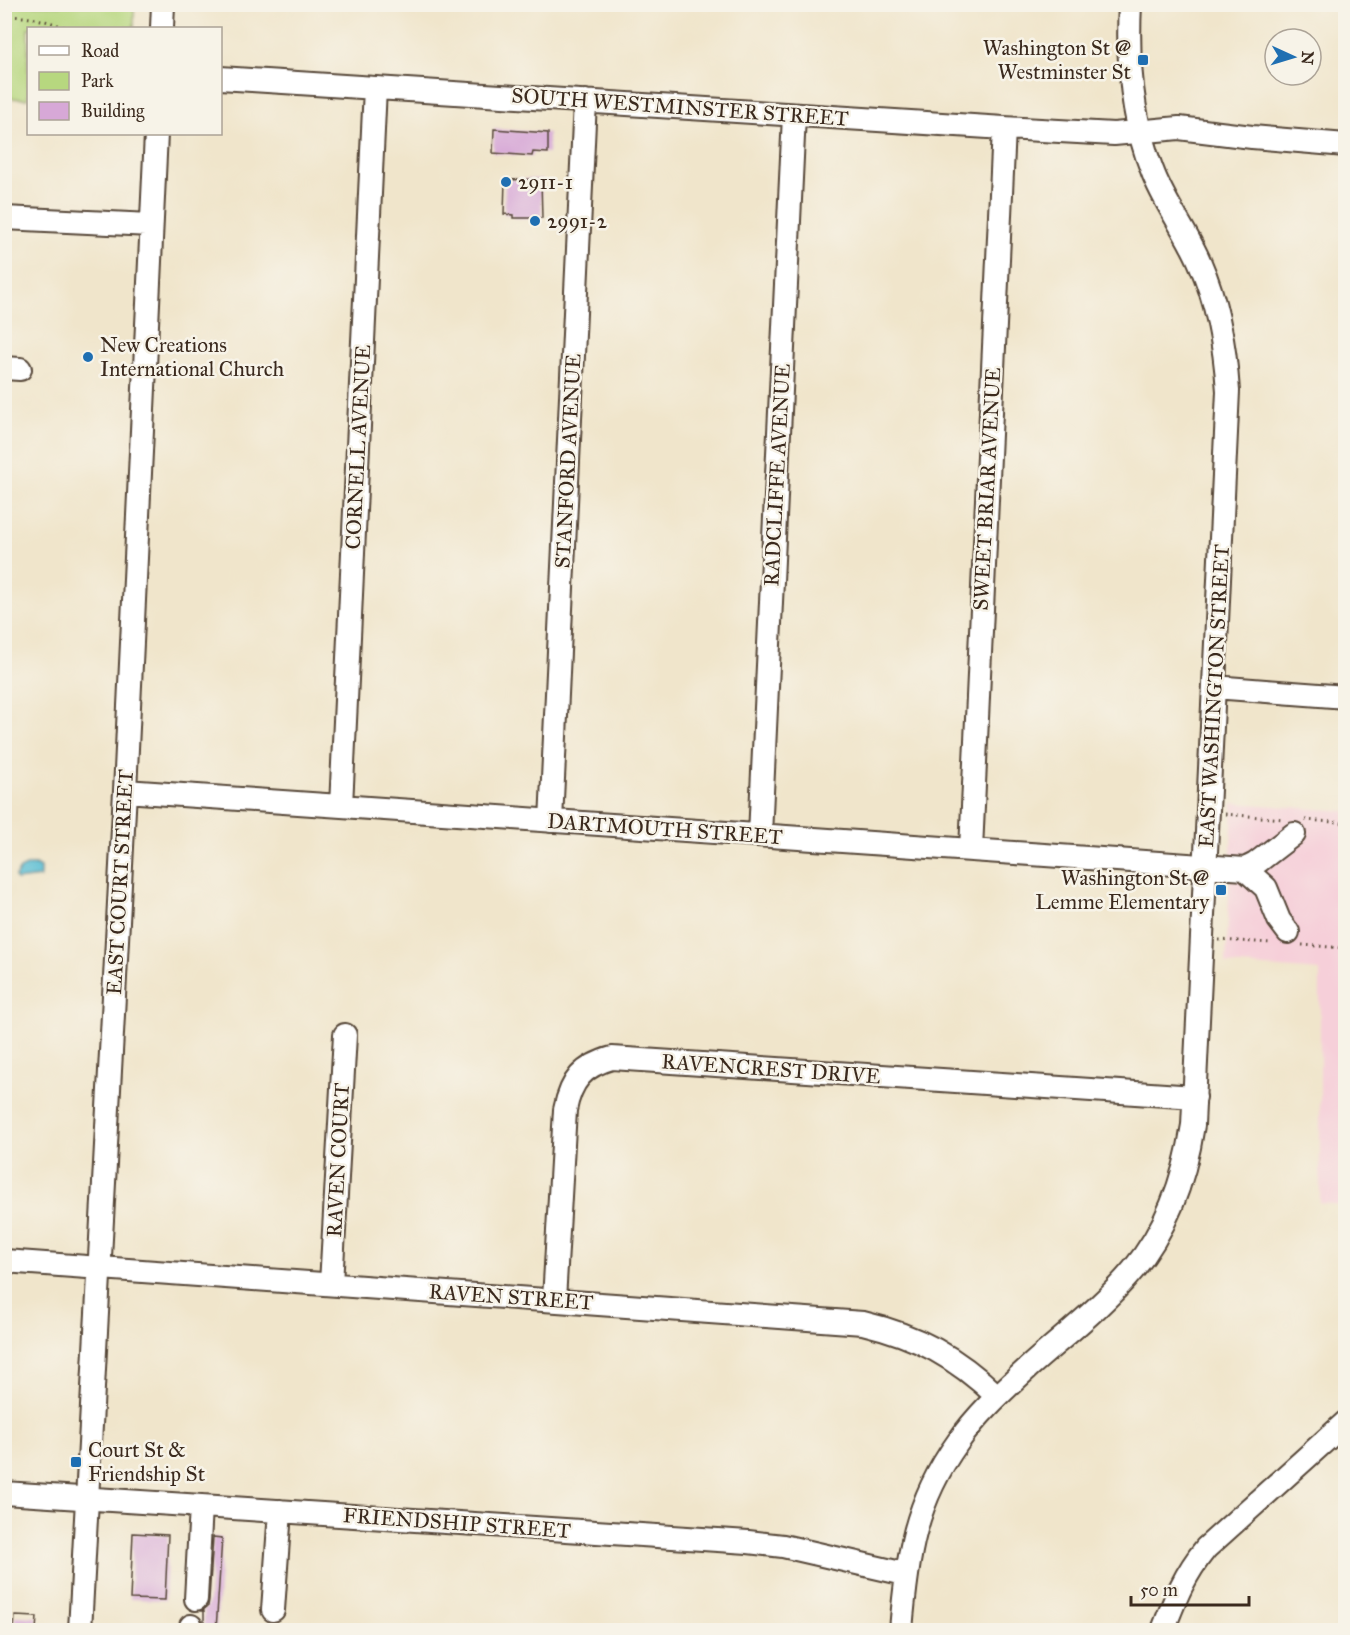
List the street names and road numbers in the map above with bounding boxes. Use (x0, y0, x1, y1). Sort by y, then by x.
street label: SOUTH WESTMINSTER STREET (511, 82, 849, 132)
street label: CORNELL AVENUE (340, 344, 376, 550)
street label: STANFORD AVENUE (549, 353, 587, 569)
street label: RADCLIFFE AVENUE (758, 363, 796, 587)
street label: SWEET BRIAR AVENUE (968, 367, 1006, 611)
street label: EAST WASHINGTON STREET (1193, 544, 1235, 848)
street label: EAST COURT STREET (101, 768, 139, 996)
street label: DARTMOUTH STREET (546, 808, 784, 850)
street label: RAVENCREST DRIVE (661, 1048, 881, 1090)
street label: RAVEN COURT (321, 1082, 355, 1238)
street label: RAVEN STREET (428, 1278, 594, 1316)
street label: FRIENDSHIP STREET (342, 1502, 572, 1544)

